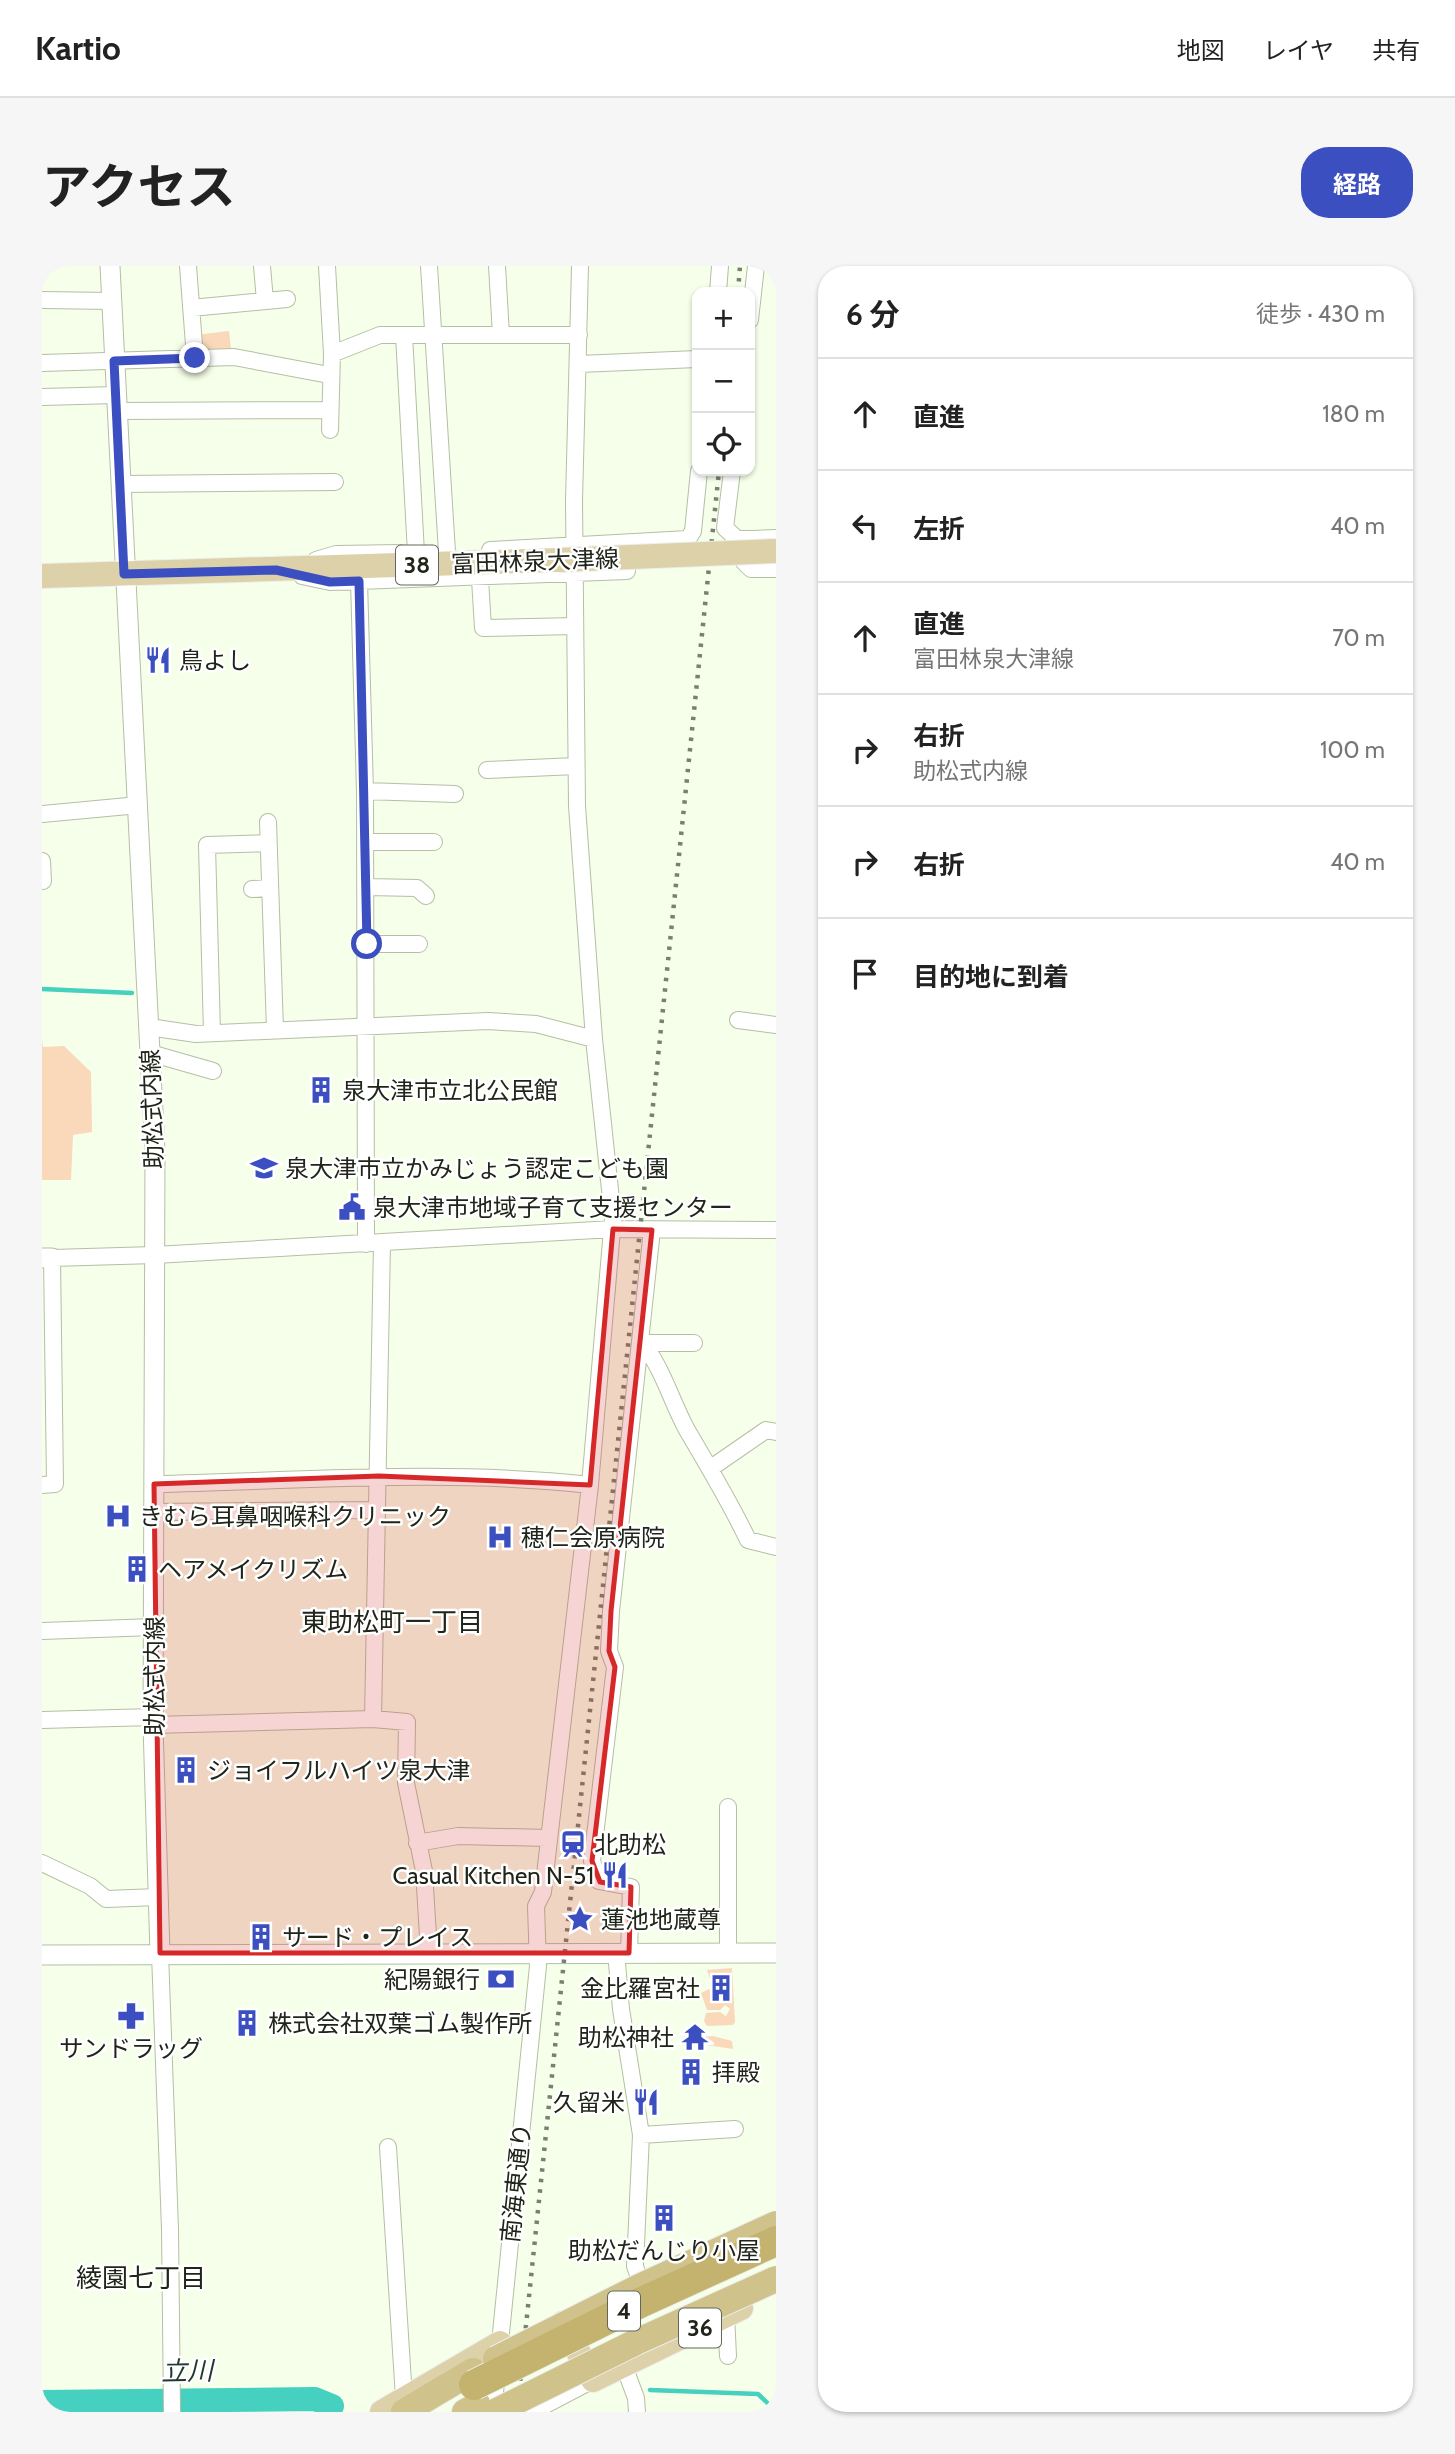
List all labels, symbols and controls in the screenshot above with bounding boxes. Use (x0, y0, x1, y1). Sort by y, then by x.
text: Kartio (35, 28, 121, 68)
text: 地図 (1177, 36, 1225, 65)
text: レイヤ (1263, 36, 1334, 65)
text: 共有 (1372, 36, 1420, 65)
button: 経路 (1301, 147, 1413, 218)
text: アクセス (42, 157, 236, 216)
map controls (692, 287, 755, 476)
button: + (692, 287, 755, 350)
text: 6 分 (846, 296, 900, 333)
text: 徒歩 · 430 m (1256, 300, 1385, 328)
route end (179, 342, 210, 373)
button: − (692, 350, 755, 413)
icon: ahead (846, 395, 884, 433)
text: 180 m (1322, 400, 1385, 428)
text: 直進 (913, 401, 965, 433)
button: locate (692, 413, 755, 476)
icon: left (846, 507, 884, 545)
text: 40 m (1330, 512, 1385, 540)
text: 左折 (913, 513, 965, 545)
street label: 富田林泉大津線 (451, 544, 619, 578)
road number: 38 (396, 546, 438, 584)
text: 直進 (913, 608, 965, 640)
icon: ahead (846, 619, 884, 657)
text: 70 m (1332, 624, 1385, 652)
restaurant icon: 鳥よし (143, 645, 173, 675)
text: 富田林泉大津線 (913, 645, 1074, 673)
place label: 鳥よし (179, 646, 251, 675)
text: 右折 (913, 720, 965, 752)
icon: right (846, 731, 884, 769)
text: 100 m (1320, 736, 1385, 764)
text: 助松式内線 (913, 757, 1028, 785)
icon: right (846, 843, 884, 881)
text: 40 m (1330, 848, 1385, 876)
text: 右折 (913, 849, 965, 881)
route start (351, 928, 382, 959)
icon: arrive (846, 955, 884, 993)
text: 目的地に到着 (913, 961, 1069, 993)
street label: 助松式内線 (135, 1049, 169, 1169)
building icon: 泉大津市立北公民館 (306, 1075, 336, 1105)
place label: 泉大津市立北公民館 (342, 1076, 558, 1105)
school or university icon: 泉大津市立かみじょう認定こども園 (249, 1153, 279, 1183)
place label: 泉大津市立かみじょう認定こども園 (285, 1154, 669, 1183)
public building icon: 泉大津市地域子育て支援センター (337, 1192, 367, 1222)
place label: 泉大津市地域子育て支援センター (373, 1193, 733, 1222)
hospital icon: きむら耳鼻咽喉科クリニック (103, 1501, 133, 1531)
place label: きむら耳鼻咽喉科クリニック (139, 1502, 451, 1531)
hospital icon: 穂仁会原病院 (485, 1522, 515, 1552)
place label: 穂仁会原病院 (521, 1523, 665, 1552)
building icon: ヘアメイクリズム (122, 1554, 152, 1584)
place label: ヘアメイクリズム (158, 1555, 348, 1584)
district label: 東助松町一丁目 (301, 1606, 483, 1638)
street label: 助松式内線 (140, 1616, 169, 1736)
building icon: ジョイフルハイツ泉大津 (171, 1755, 201, 1785)
place label: ジョイフルハイツ泉大津 (207, 1756, 471, 1785)
station icon: 北助松 (558, 1829, 588, 1859)
place label: 北助松 (594, 1830, 666, 1859)
restaurant icon: Casual Kitchen N-51 (600, 1860, 630, 1890)
place label: Casual Kitchen N-51 (392, 1861, 594, 1890)
place icon: 蓮池地蔵尊 (565, 1904, 595, 1934)
place label: 蓮池地蔵尊 (601, 1905, 721, 1934)
building icon: サード・プレイス (246, 1922, 276, 1952)
place label: サード・プレイス (282, 1923, 473, 1952)
bank icon: 紀陽銀行 (486, 1964, 516, 1994)
place label: 紀陽銀行 (384, 1965, 480, 1994)
building icon: 金比羅宮社 (706, 1973, 736, 2003)
place label: 金比羅宮社 (580, 1974, 700, 2003)
pharmacy icon: サンドラッグ (116, 2001, 146, 2031)
building icon: 株式会社双葉ゴム製作所 (232, 2008, 262, 2038)
place label: 株式会社双葉ゴム製作所 (268, 2009, 532, 2038)
temple icon: 助松神社 (680, 2022, 710, 2052)
place label: 助松神社 (578, 2023, 674, 2052)
place label: サンドラッグ (59, 2034, 203, 2063)
building icon: 拝殿 (676, 2057, 706, 2087)
place label: 拝殿 (712, 2058, 760, 2087)
restaurant icon: 久留米 (631, 2087, 661, 2117)
place label: 久留米 (553, 2088, 625, 2117)
street label: 南海東通り (495, 2122, 537, 2244)
building icon: 助松だんじり小屋 (649, 2203, 679, 2233)
place label: 助松だんじり小屋 (568, 2236, 760, 2265)
district label: 綾園七丁目 (76, 2262, 206, 2294)
road number: 4 (608, 2292, 640, 2330)
road number: 36 (679, 2308, 721, 2348)
water label: 立川 (161, 2354, 216, 2387)

